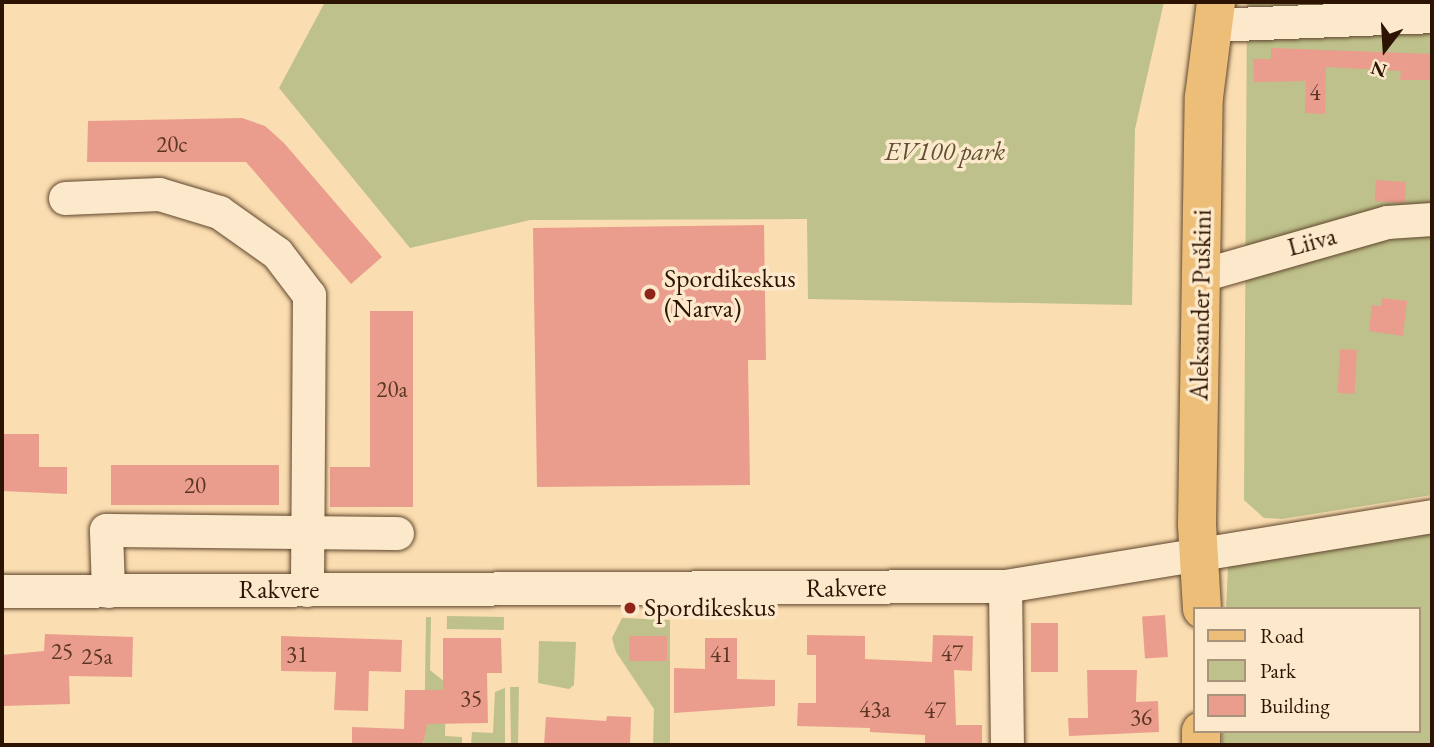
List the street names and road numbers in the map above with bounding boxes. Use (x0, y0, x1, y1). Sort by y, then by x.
street label: Aleksander Puškini (1184, 209, 1218, 401)
street label: Liiva (1284, 221, 1340, 263)
street label: Rakvere (805, 572, 887, 604)
street label: Rakvere (239, 574, 319, 606)

